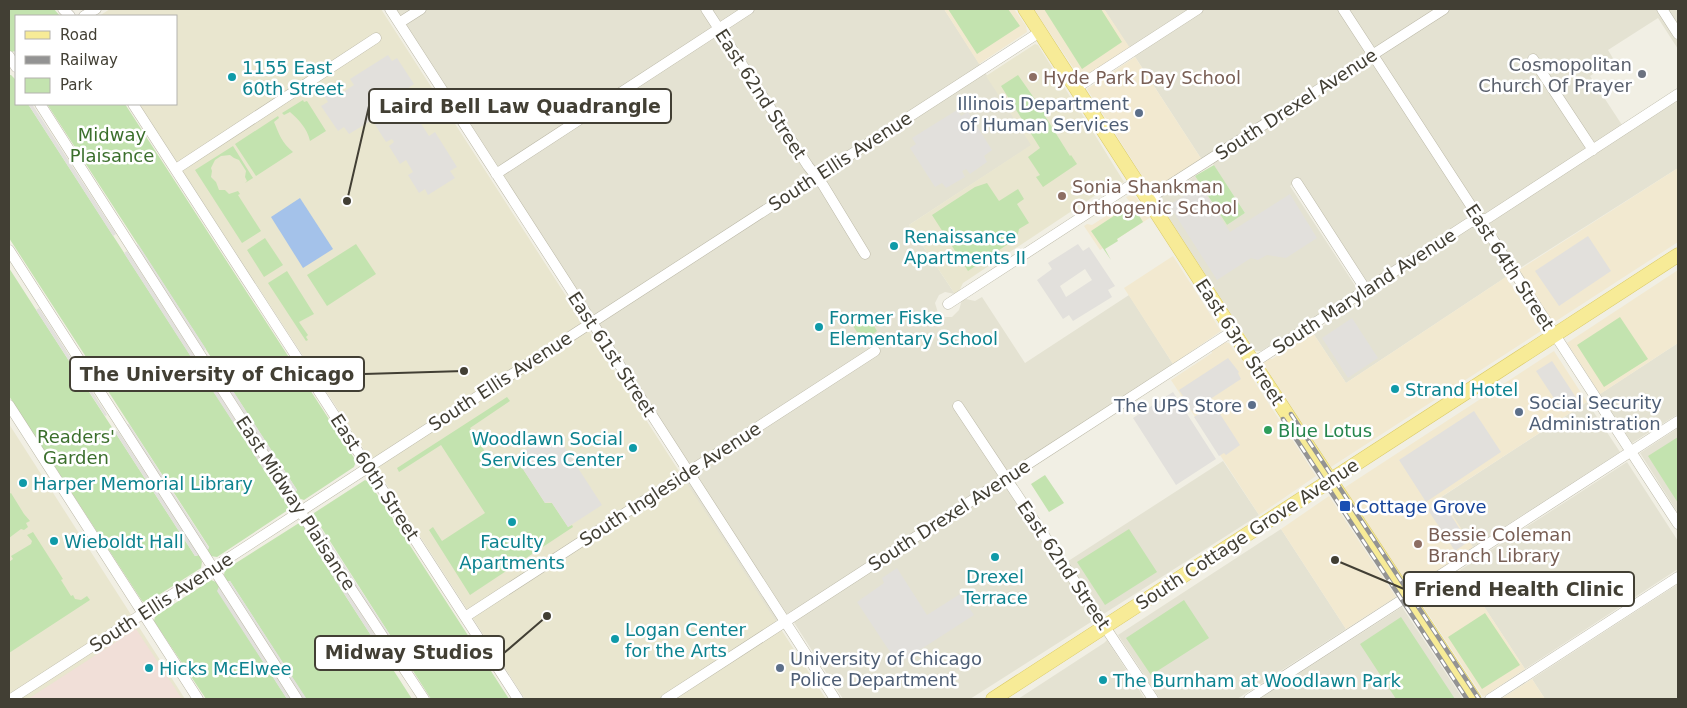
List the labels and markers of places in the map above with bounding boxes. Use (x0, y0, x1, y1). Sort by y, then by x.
place label: Cosmopolitan Church Of Prayer (1478, 54, 1633, 96)
place label: 1155 East 60th Street (242, 57, 344, 99)
place label: Hyde Park Day School (1043, 67, 1241, 88)
marker: Cosmopolitan Church Of Prayer (1636, 68, 1648, 80)
marker: 1155 East 60th Street (226, 71, 238, 83)
marker: Hyde Park Day School (1027, 71, 1039, 83)
callout: Laird Bell Law Quadrangle (369, 89, 671, 123)
place label: Illinois Department of Human Services (957, 93, 1129, 135)
marker: Illinois Department of Human Services (1133, 107, 1145, 119)
place label: Sonia Shankman Orthogenic School (1072, 176, 1237, 218)
marker: Sonia Shankman Orthogenic School (1056, 190, 1068, 202)
place label: Renaissance Apartments II (904, 226, 1026, 268)
marker: Renaissance Apartments II (888, 240, 900, 252)
place label: Former Fiske Elementary School (829, 307, 998, 349)
marker: Former Fiske Elementary School (813, 321, 825, 333)
callout: The University of Chicago (70, 357, 364, 391)
place label: Strand Hotel (1405, 379, 1518, 400)
marker: Strand Hotel (1389, 383, 1401, 395)
place label: Social Security Administration (1529, 392, 1662, 434)
place label: The UPS Store (1113, 395, 1242, 416)
marker: The UPS Store (1246, 399, 1258, 411)
marker: Social Security Administration (1513, 406, 1525, 418)
place label: Blue Lotus (1278, 420, 1372, 441)
marker: Blue Lotus (1262, 424, 1274, 436)
place label: Woodlawn Social Services Center (472, 428, 624, 470)
marker: Woodlawn Social Services Center (627, 442, 639, 454)
place label: Harper Memorial Library (33, 473, 253, 494)
marker: Harper Memorial Library (17, 477, 29, 489)
place label: Cottage Grove (1356, 496, 1487, 517)
marker: Cottage Grove (1338, 499, 1352, 513)
marker: Faculty Apartments (506, 516, 518, 528)
place label: Bessie Coleman Branch Library (1428, 524, 1572, 566)
place label: Wieboldt Hall (64, 531, 184, 552)
place label: Faculty Apartments (459, 531, 565, 573)
marker: Wieboldt Hall (48, 535, 60, 547)
marker: Bessie Coleman Branch Library (1412, 538, 1424, 550)
marker: Drexel Terrace (989, 551, 1001, 563)
place label: Drexel Terrace (961, 566, 1028, 608)
callout: Friend Health Clinic (1404, 572, 1634, 606)
place label: Logan Center for the Arts (625, 619, 746, 661)
marker: Logan Center for the Arts (609, 633, 621, 645)
callout: Midway Studios (315, 636, 504, 670)
place label: University of Chicago Police Department (790, 648, 982, 690)
place label: Hicks McElwee (159, 658, 292, 679)
marker: Hicks McElwee (143, 662, 155, 674)
marker: University of Chicago Police Department (774, 662, 786, 674)
place label: The Burnham at Woodlawn Park (1112, 670, 1402, 691)
marker: The Burnham at Woodlawn Park (1097, 674, 1109, 686)

